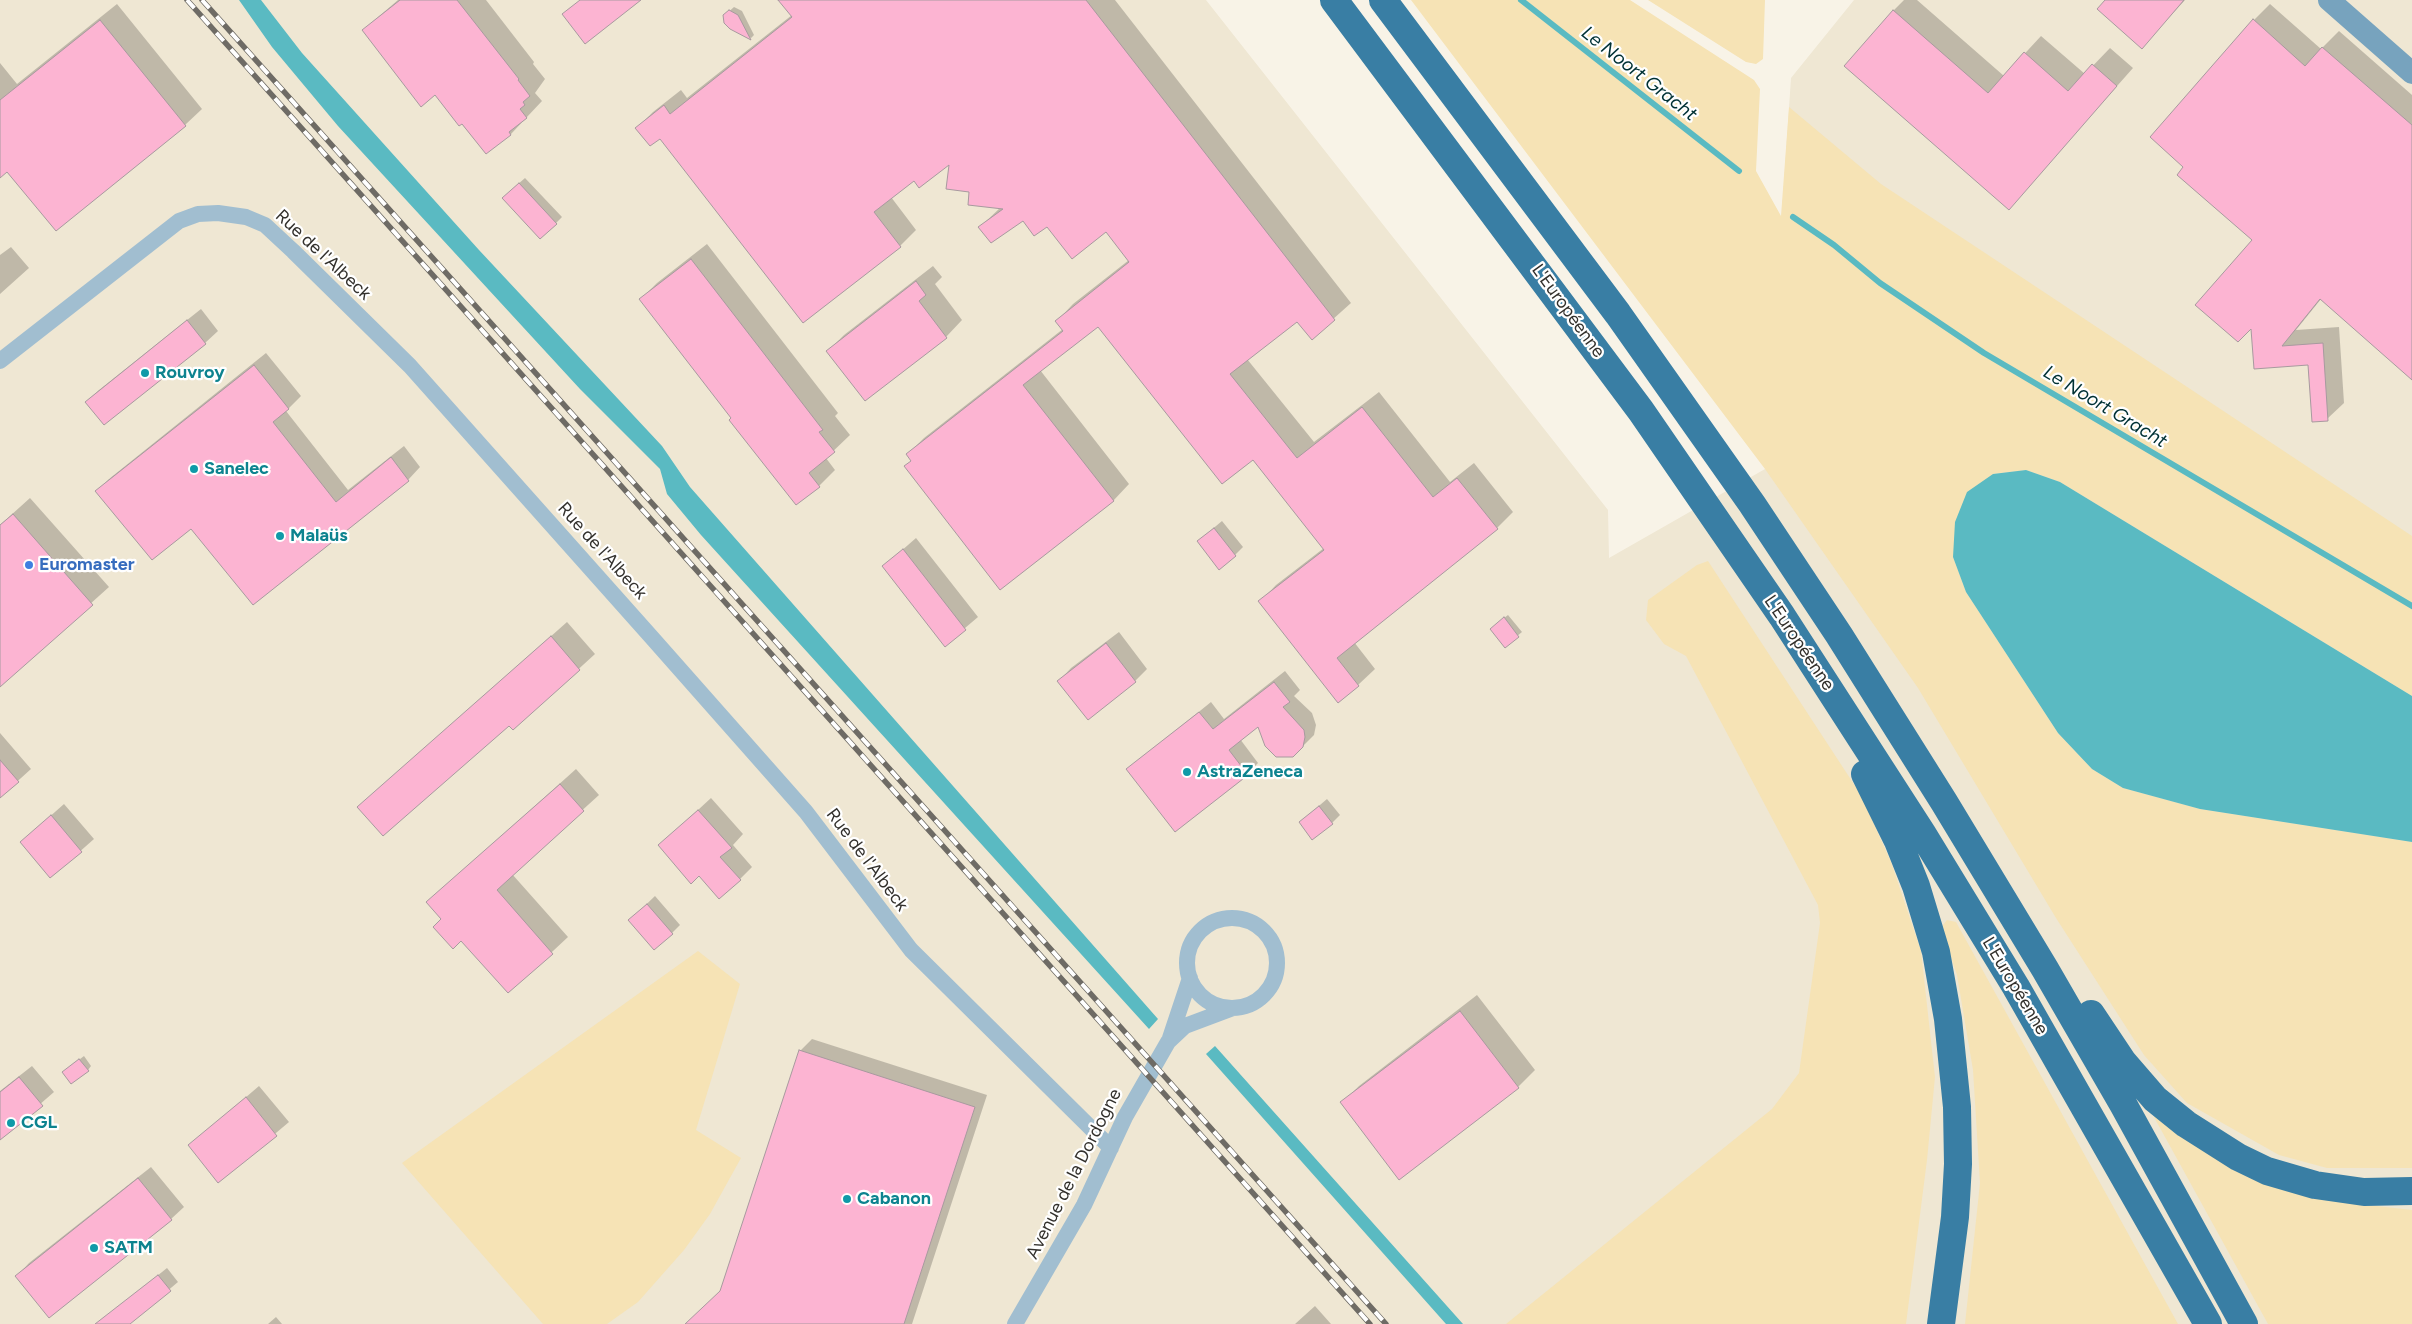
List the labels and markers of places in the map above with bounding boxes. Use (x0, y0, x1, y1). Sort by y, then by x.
place label: Rouvroy (155, 362, 225, 384)
marker: Rouvroy (139, 367, 151, 379)
place label: Sanelec (204, 458, 269, 480)
marker: Sanelec (188, 463, 200, 475)
place label: Malaüs (290, 525, 348, 547)
marker: Malaüs (274, 530, 286, 542)
place label: Euromaster (39, 554, 135, 576)
marker: Euromaster (23, 559, 35, 571)
place label: AstraZeneca (1197, 761, 1303, 783)
marker: AstraZeneca (1181, 766, 1193, 778)
place label: CGL (21, 1112, 57, 1134)
marker: CGL (5, 1117, 17, 1129)
place label: Cabanon (857, 1188, 931, 1210)
marker: Cabanon (841, 1193, 853, 1205)
place label: SATM (104, 1237, 153, 1259)
marker: SATM (88, 1242, 100, 1254)

